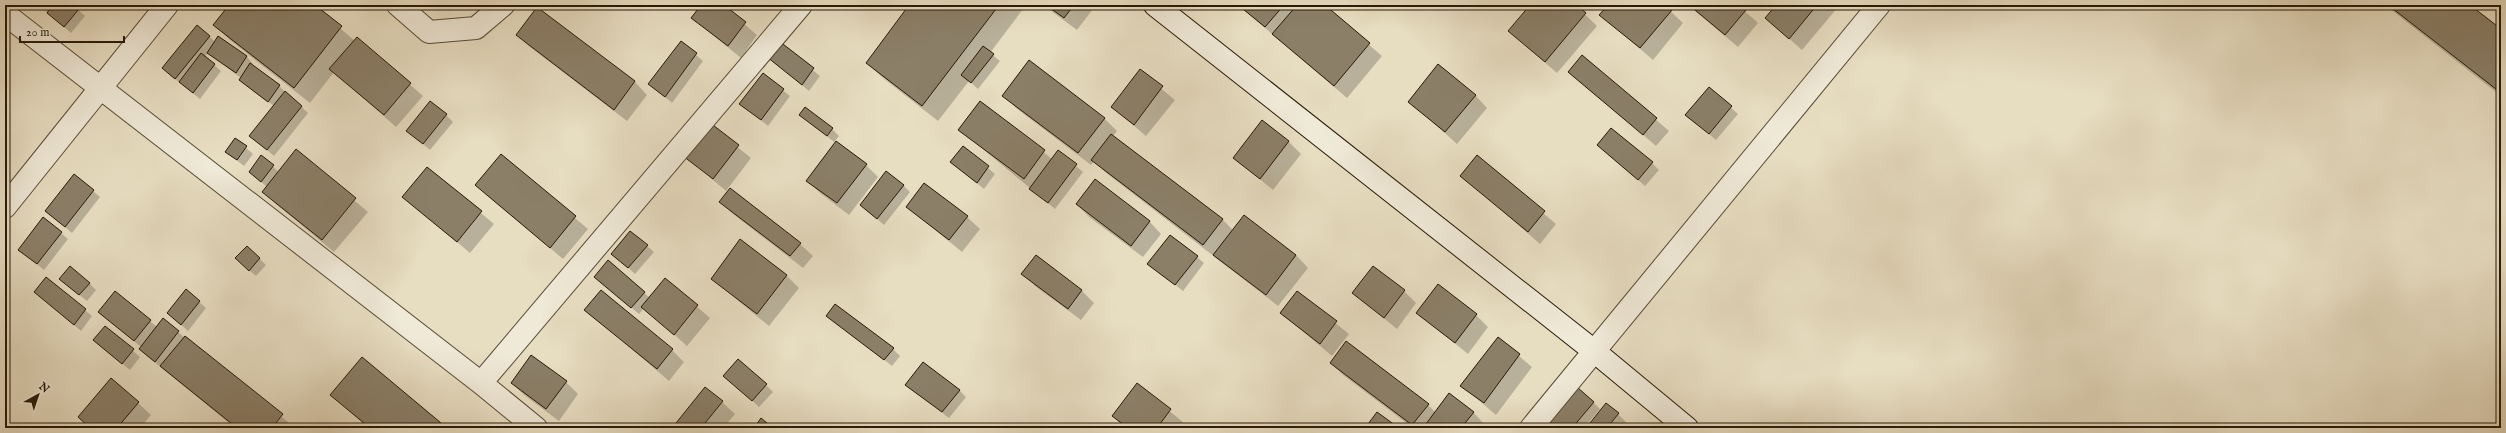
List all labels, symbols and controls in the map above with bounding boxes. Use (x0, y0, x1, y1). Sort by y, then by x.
scale bar (20, 18, 124, 44)
text: 20 m (26, 25, 49, 40)
north arrow (18, 375, 58, 415)
text: N (35, 379, 52, 397)

